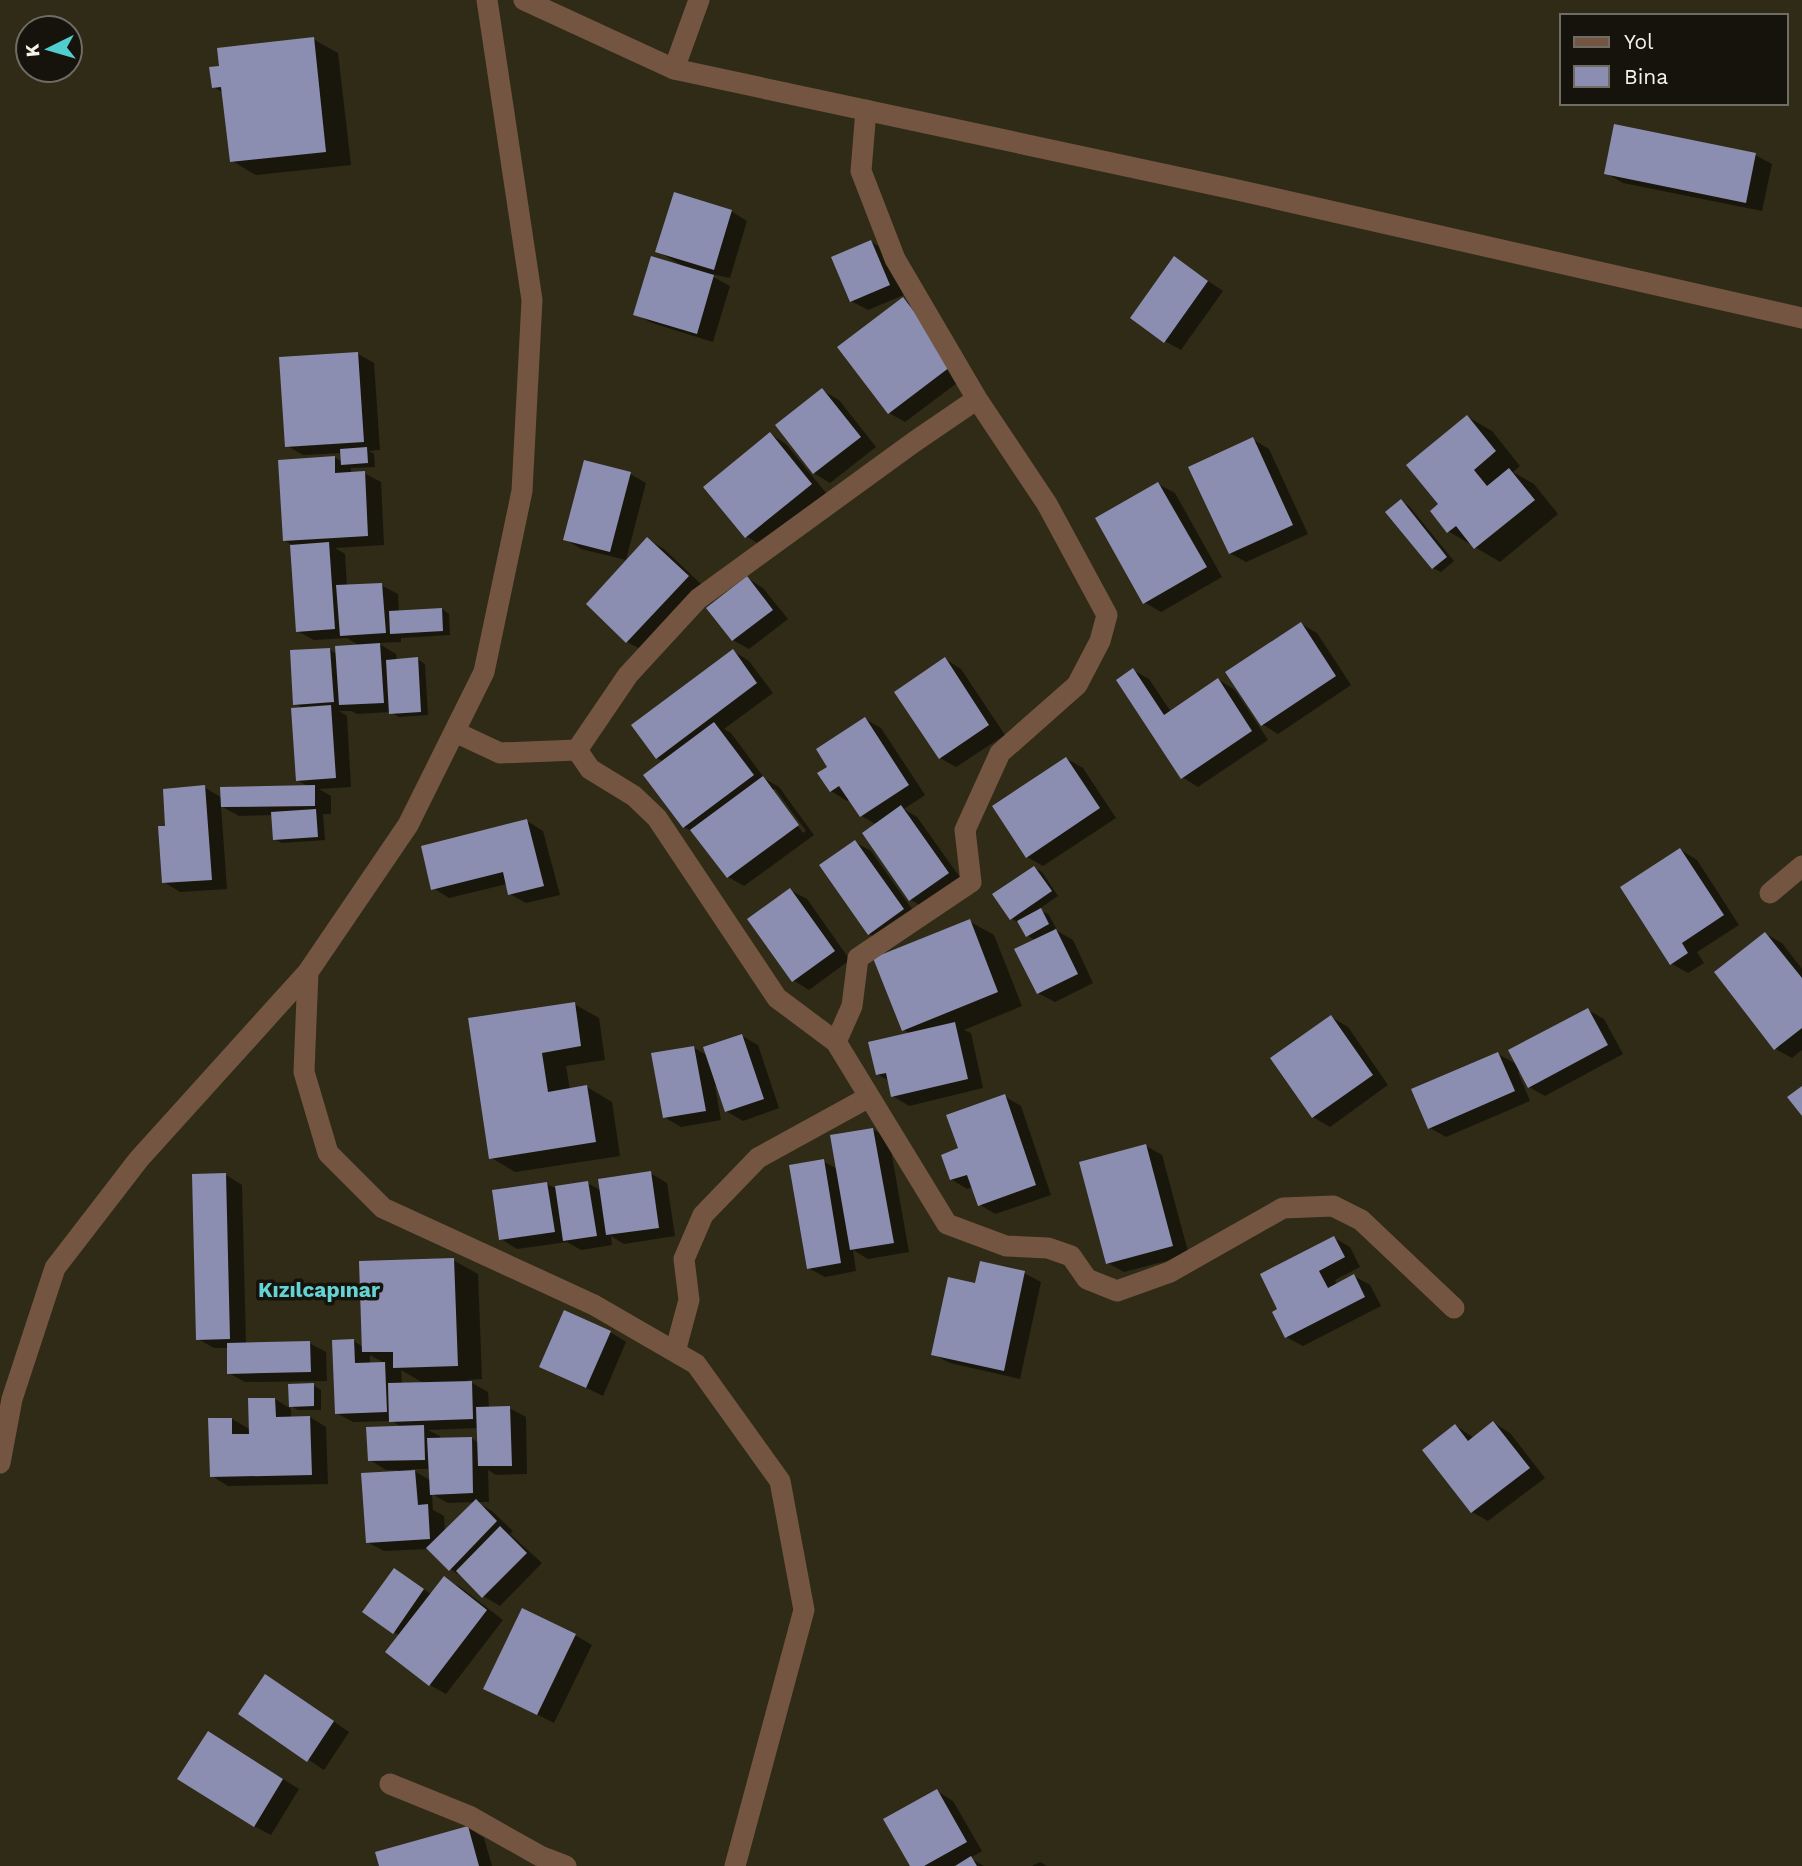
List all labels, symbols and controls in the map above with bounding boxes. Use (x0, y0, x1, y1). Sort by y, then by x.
north arrow (14, 14, 84, 84)
legend (1560, 14, 1788, 105)
text: Yol (1624, 29, 1654, 54)
text: K (21, 43, 45, 58)
text: Bina (1624, 64, 1668, 89)
district label: Kızılcapınar (258, 1277, 380, 1302)

